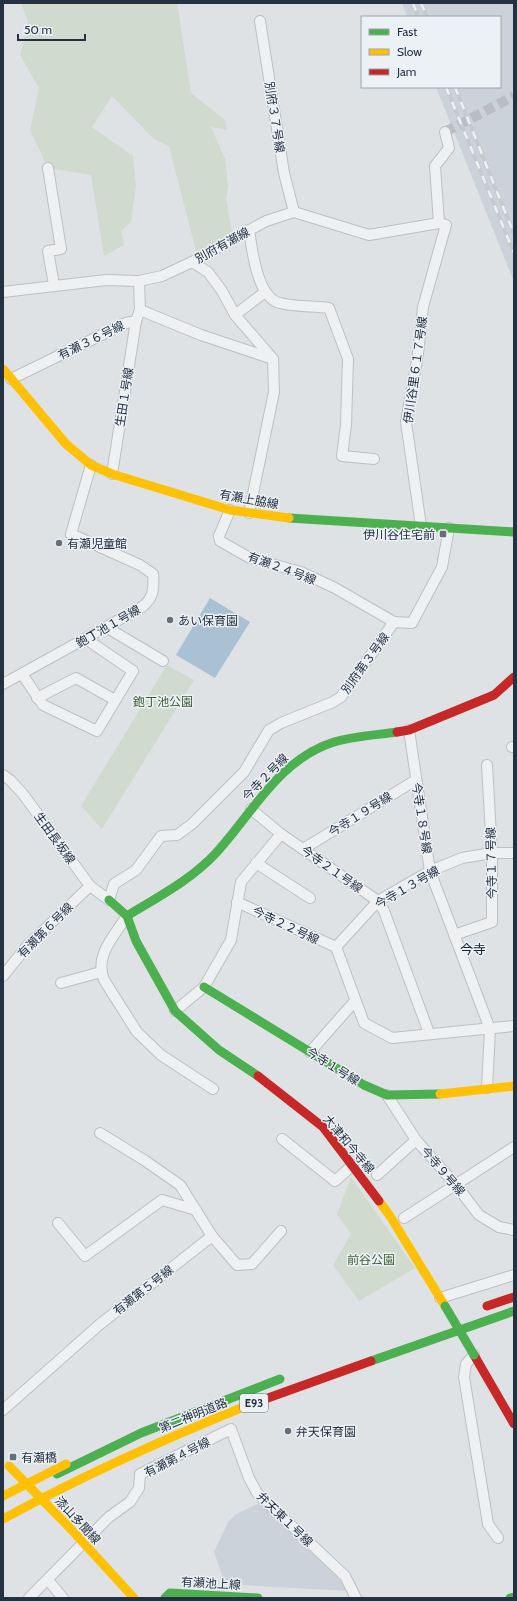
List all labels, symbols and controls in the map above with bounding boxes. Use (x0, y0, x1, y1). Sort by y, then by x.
scale bar (18, 16, 85, 42)
legend (361, 16, 501, 88)
text: 50 m (24, 22, 52, 37)
text: Fast (397, 24, 417, 39)
text: Slow (397, 44, 422, 59)
text: Jam (396, 64, 416, 79)
street label: 別府３７号線 (262, 80, 288, 154)
street label: 別府有瀬線 (192, 224, 252, 266)
street label: 伊川谷里６１７号線 (400, 315, 430, 425)
street label: 有瀬３６号線 (55, 317, 127, 363)
street label: 生田１号線 (112, 366, 136, 428)
street label: 有瀬上脇線 (218, 486, 280, 512)
place label: 伊川谷住宅前 (363, 527, 435, 542)
marker: 伊川谷住宅前 (438, 529, 448, 539)
place label: 有瀬児童館 (67, 536, 127, 551)
marker: 有瀬児童館 (54, 538, 64, 548)
street label: 有瀬２４号線 (246, 549, 318, 587)
street label: 鉋丁池１号線 (73, 602, 143, 650)
place label: あい保育園 (178, 613, 238, 628)
marker: あい保育園 (165, 615, 175, 625)
street label: 別府第３号線 (338, 629, 392, 697)
park label: 鉋丁池公園 (133, 694, 193, 709)
street label: 今寺２号線 (239, 750, 291, 804)
street label: 今寺１８号線 (409, 781, 435, 855)
street label: 今寺１９号線 (325, 789, 395, 839)
street label: 生田長坂線 (31, 809, 79, 867)
street label: 今寺１７号線 (483, 827, 499, 899)
street label: 今寺２１号線 (298, 842, 366, 896)
street label: 今寺１３号線 (372, 863, 442, 911)
street label: 有瀬第６号線 (14, 899, 76, 961)
street label: 今寺２２号線 (250, 903, 322, 947)
district label: 今寺 (460, 941, 486, 957)
street label: 今寺１号線 (304, 1044, 362, 1088)
street label: 大津和今寺線 (320, 1112, 378, 1176)
street label: 今寺９号線 (418, 1143, 468, 1199)
park label: 前谷公園 (347, 1252, 395, 1267)
street label: 有瀬第５号線 (110, 1262, 176, 1318)
road number: E93 (240, 1394, 268, 1412)
street label: 第二神明道路 (157, 1395, 229, 1435)
place label: 弁天保育園 (296, 1424, 356, 1439)
marker: 弁天保育園 (283, 1426, 293, 1436)
street label: 有瀬第４号線 (142, 1434, 212, 1480)
place label: 有瀬橋 (21, 1450, 57, 1465)
marker: 有瀬橋 (8, 1452, 18, 1462)
street label: 弁天東１号線 (254, 1489, 316, 1549)
street label: 漆山多聞線 (52, 1493, 104, 1547)
street label: 有瀬池上線 (181, 1574, 241, 1592)

